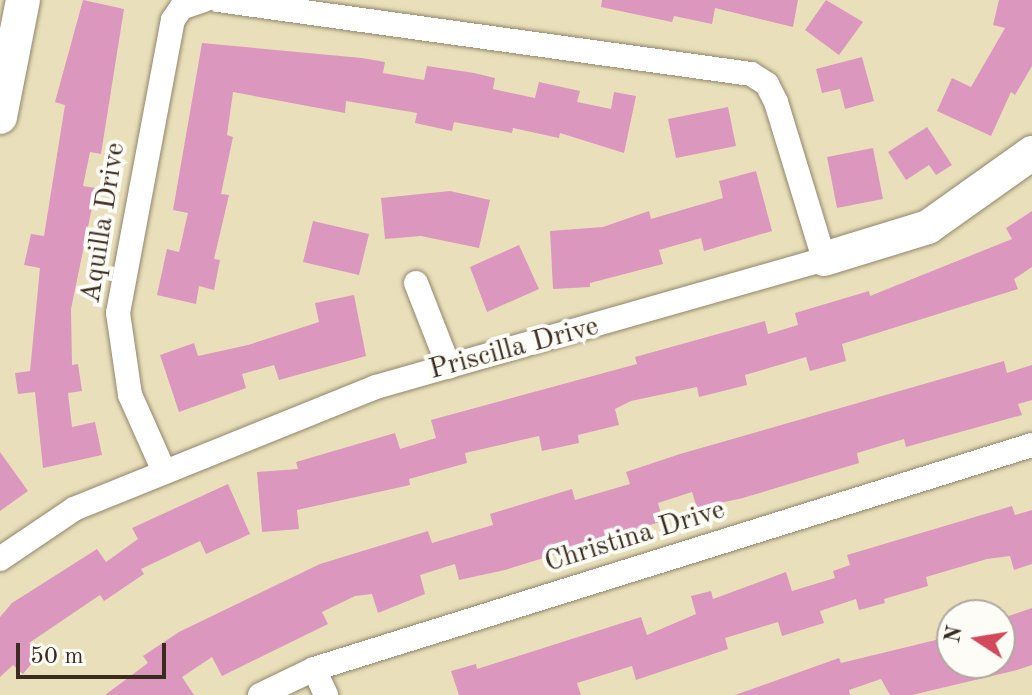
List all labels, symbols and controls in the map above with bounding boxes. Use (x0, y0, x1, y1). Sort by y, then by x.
street label: Aquilla Drive (75, 140, 133, 306)
street label: Priscilla Drive (426, 310, 602, 388)
street label: Christina Drive (541, 494, 729, 580)
north arrow (936, 599, 1016, 679)
text: N (942, 624, 967, 645)
scale bar (20, 627, 170, 677)
text: 50 m (30, 645, 84, 669)

